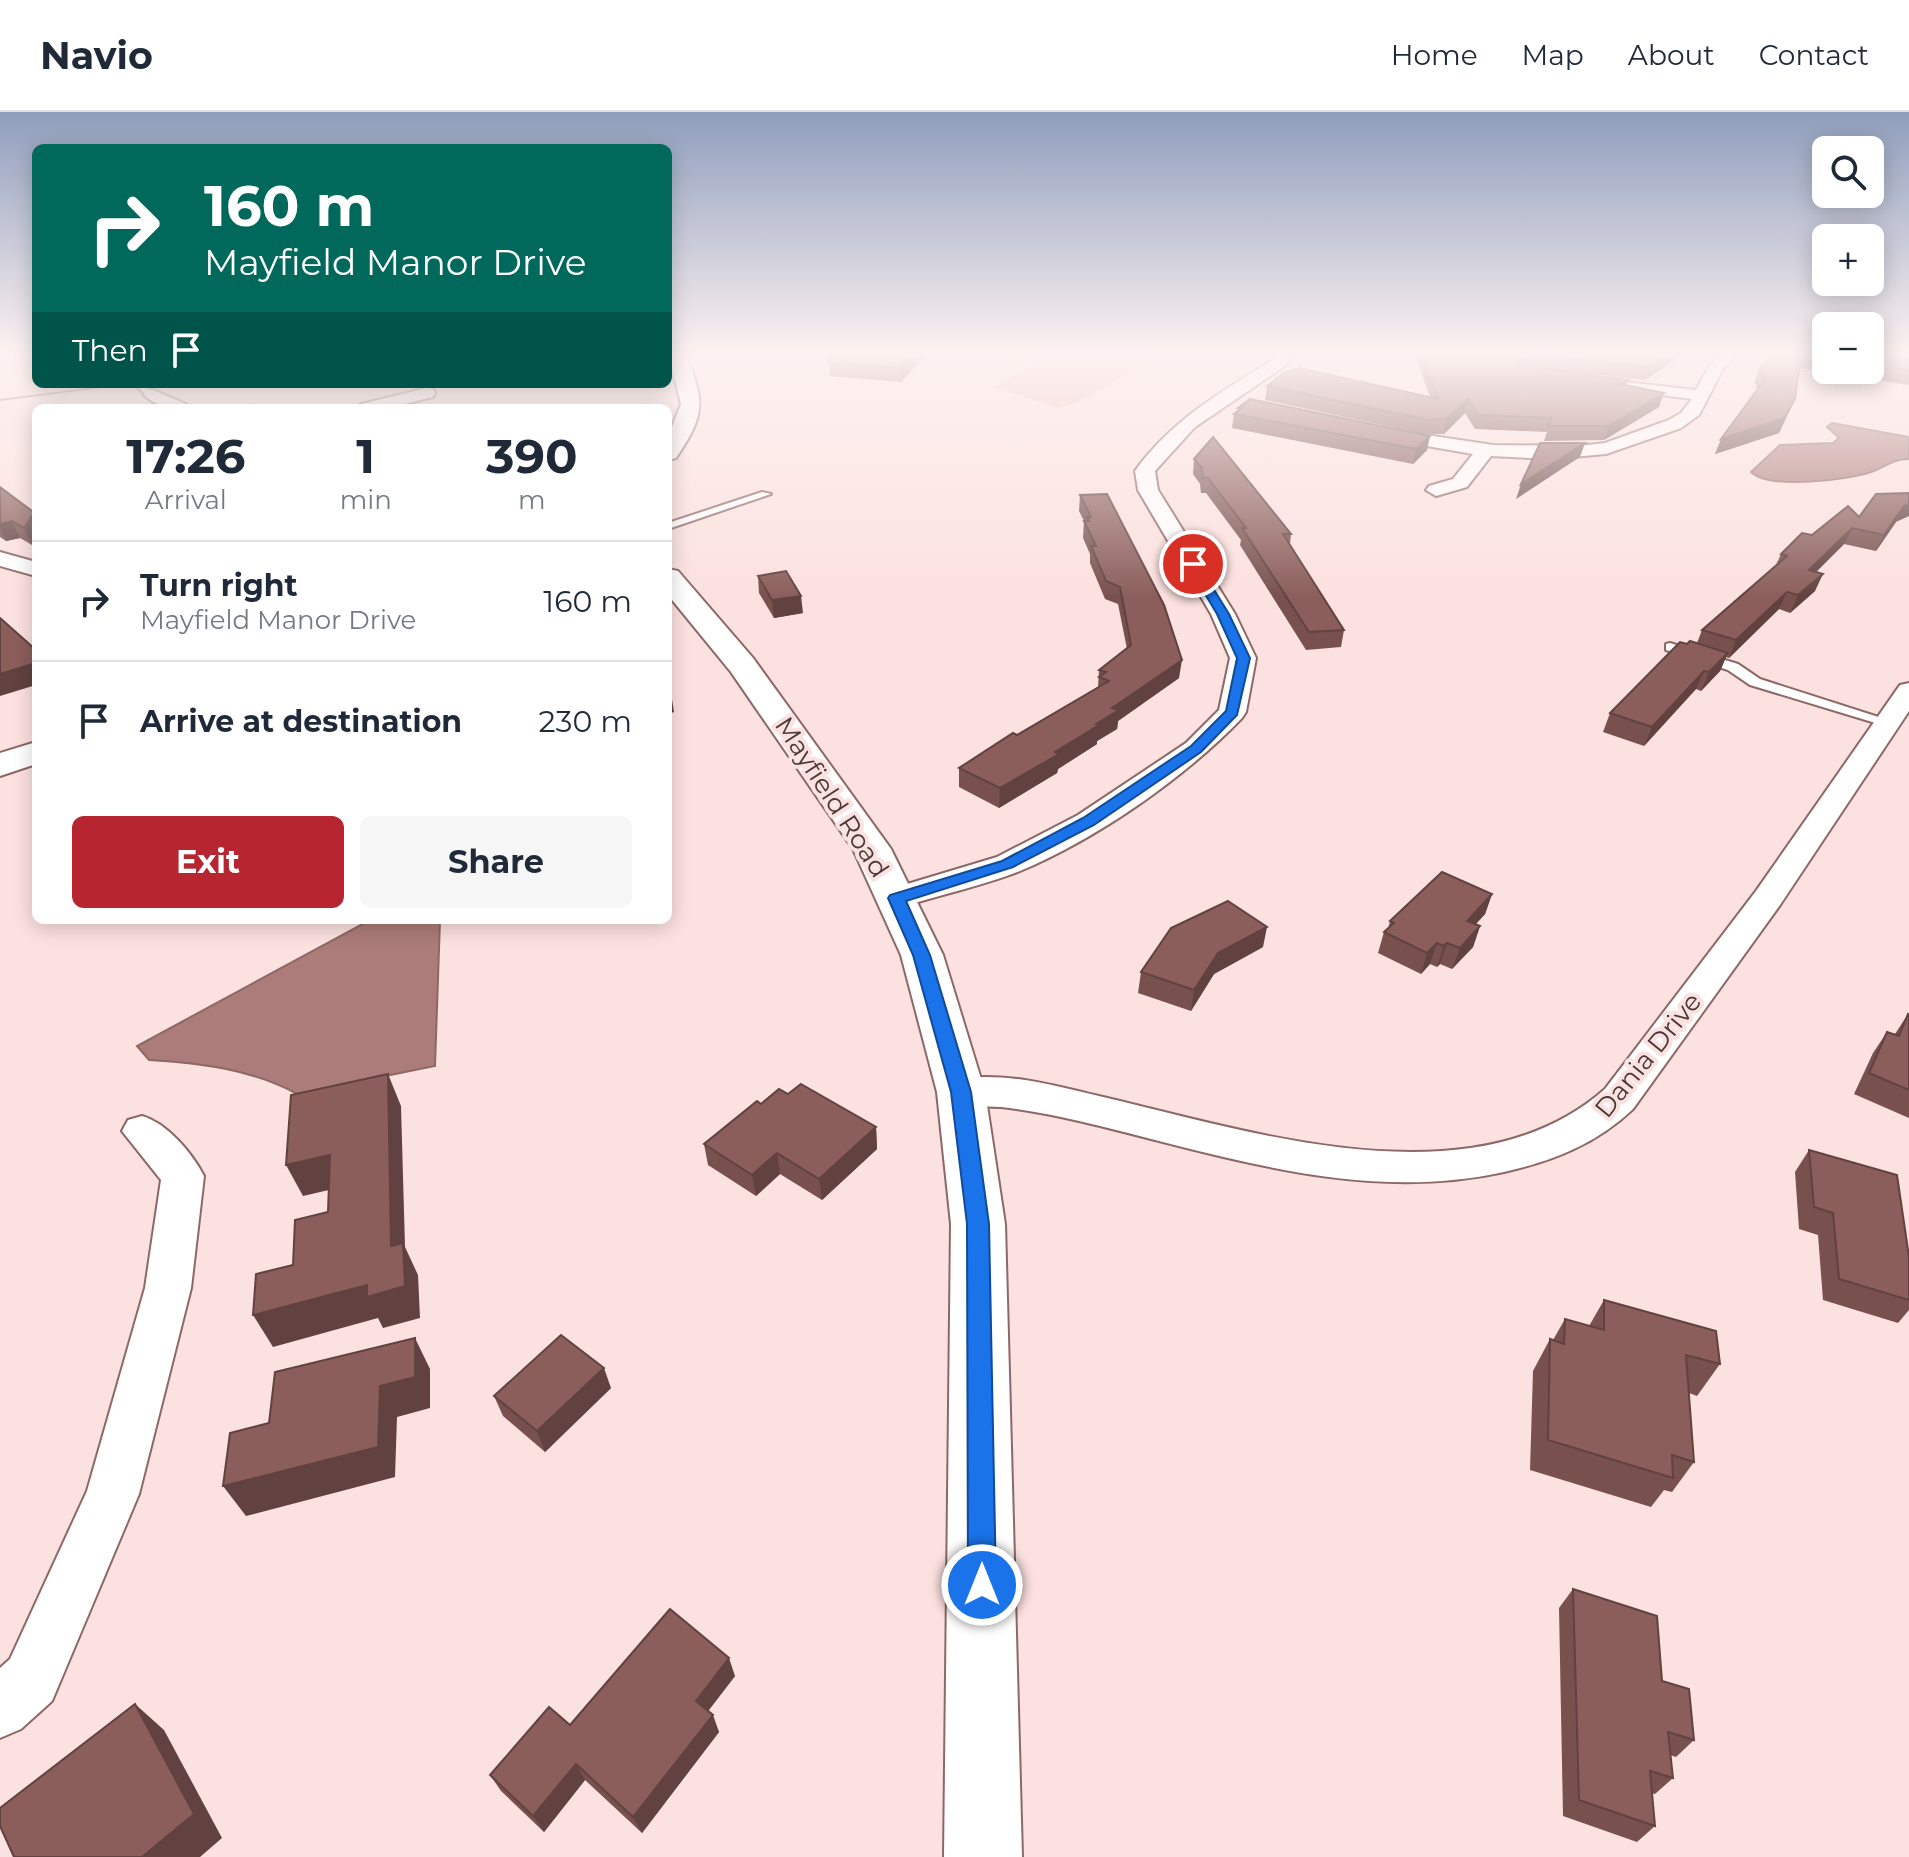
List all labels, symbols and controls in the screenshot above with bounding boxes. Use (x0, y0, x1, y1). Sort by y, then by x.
text: Navio (40, 32, 153, 79)
text: Home (1391, 38, 1478, 72)
text: Map (1522, 38, 1584, 72)
text: About (1628, 38, 1715, 72)
text: Contact (1759, 38, 1869, 72)
map controls (1812, 136, 1884, 384)
button: search (1812, 136, 1884, 208)
text: 160 m (204, 172, 374, 240)
icon: right (72, 176, 176, 280)
button: + (1812, 224, 1884, 296)
text: Mayfield Manor Drive (204, 240, 587, 284)
button: − (1812, 312, 1884, 384)
icon: arrive (164, 328, 208, 372)
text: Then (72, 332, 148, 369)
text: 17:26 (126, 427, 245, 485)
text: 1 (356, 427, 375, 485)
text: 390 (486, 427, 578, 485)
text: Arrival (145, 484, 227, 516)
text: min (340, 484, 392, 516)
text: m (518, 484, 546, 516)
pin (1159, 530, 1227, 598)
icon: arrive (1171, 542, 1215, 586)
text: Turn right (140, 567, 297, 604)
icon: right (72, 579, 116, 623)
text: 160 m (543, 583, 632, 620)
text: Mayfield Manor Drive (140, 604, 416, 636)
icon: arrive (72, 699, 116, 743)
text: Arrive at destination (140, 703, 462, 740)
text: 230 m (538, 703, 632, 740)
street label: Mayfield Road (768, 711, 896, 883)
button: Exit (72, 816, 344, 908)
button: Share (360, 816, 632, 908)
street label: Dania Drive (1588, 986, 1708, 1124)
position arrow (940, 1543, 1024, 1627)

